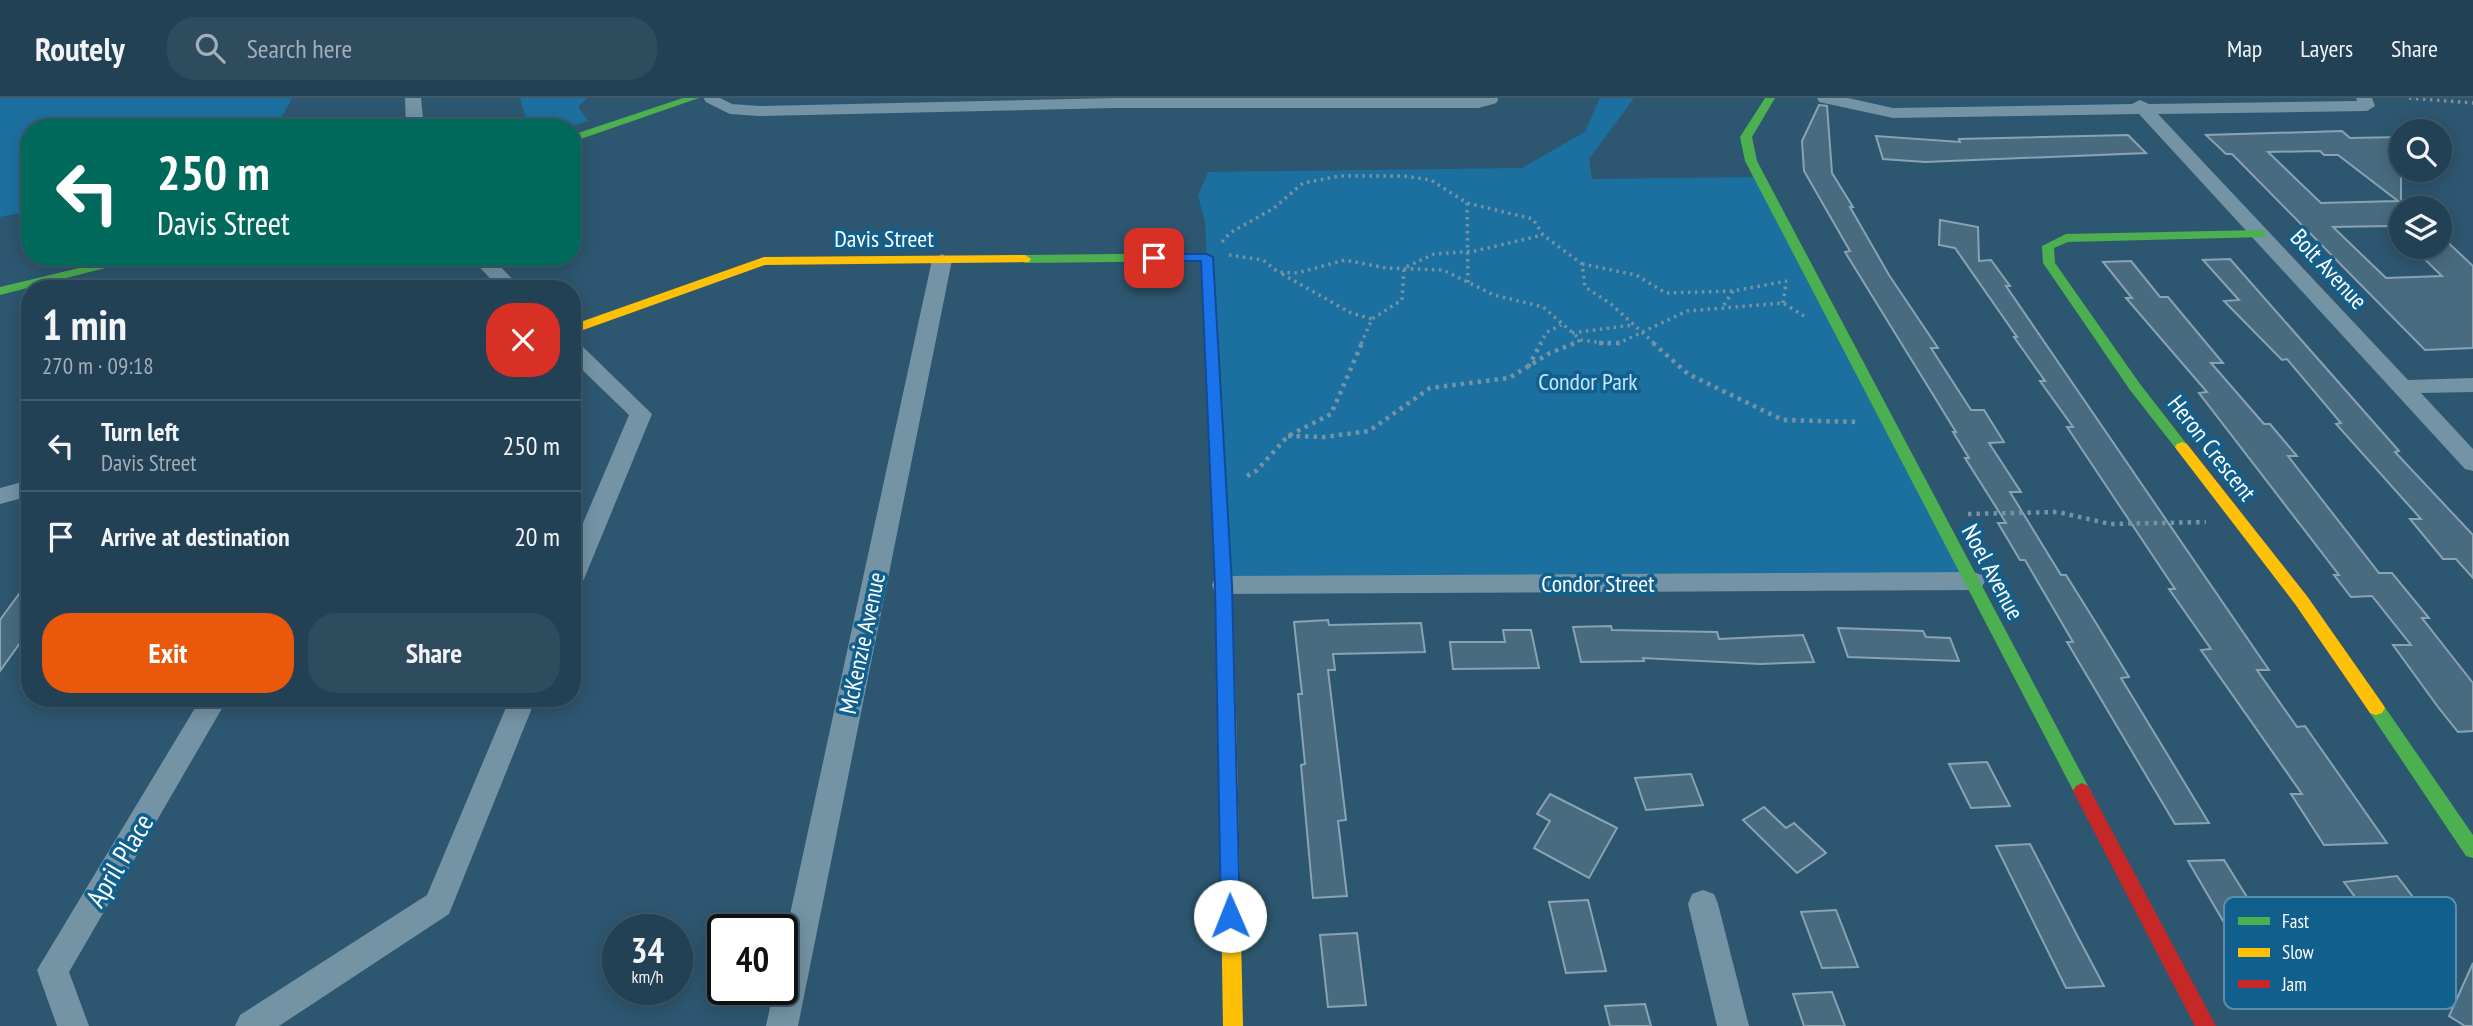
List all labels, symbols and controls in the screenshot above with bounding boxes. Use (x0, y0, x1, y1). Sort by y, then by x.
search box (167, 17, 657, 80)
text: Routely (35, 27, 125, 70)
icon: search (191, 29, 229, 67)
text: Search here (247, 32, 352, 65)
text: Map (2227, 33, 2262, 64)
text: Layers (2300, 33, 2353, 64)
text: Share (2391, 33, 2438, 64)
map controls (2389, 119, 2452, 259)
button: search (2389, 119, 2452, 182)
text: 250 m (157, 140, 270, 204)
icon: left (42, 147, 133, 238)
button: layers (2389, 196, 2452, 259)
text: Davis Street (157, 202, 290, 244)
street label: Bolt Avenue (2284, 222, 2374, 316)
street label: Davis Street (834, 223, 934, 254)
pin (1124, 228, 1184, 288)
icon: arrive (1135, 239, 1173, 277)
text: 1 min (42, 297, 127, 352)
button: close (486, 303, 560, 377)
text: 270 m · 09:18 (42, 351, 154, 380)
park label: Condor Park (1538, 366, 1638, 397)
street label: Heron Crescent (2161, 389, 2263, 507)
text: Turn left (101, 415, 179, 448)
icon: left (42, 427, 80, 465)
text: 250 m (502, 429, 560, 462)
text: Davis Street (101, 448, 196, 477)
icon: arrive (42, 518, 80, 556)
street label: Noel Avenue (1955, 519, 2031, 625)
text: Arrive at destination (101, 520, 290, 553)
text: 20 m (514, 520, 560, 553)
street label: Condor Street (1541, 568, 1655, 599)
street label: McKenzie Avenue (832, 569, 892, 717)
button: Exit (42, 613, 294, 693)
button: Share (308, 613, 560, 693)
street label: April Place (77, 806, 161, 914)
position arrow (1193, 879, 1267, 953)
legend (2224, 897, 2456, 1009)
text: Fast (2282, 909, 2310, 933)
speed limit sign: 40 (707, 914, 798, 1005)
text: 34 (631, 927, 664, 973)
text: Slow (2282, 940, 2315, 964)
text: km/h (632, 965, 663, 988)
text: Jam (2281, 972, 2307, 996)

